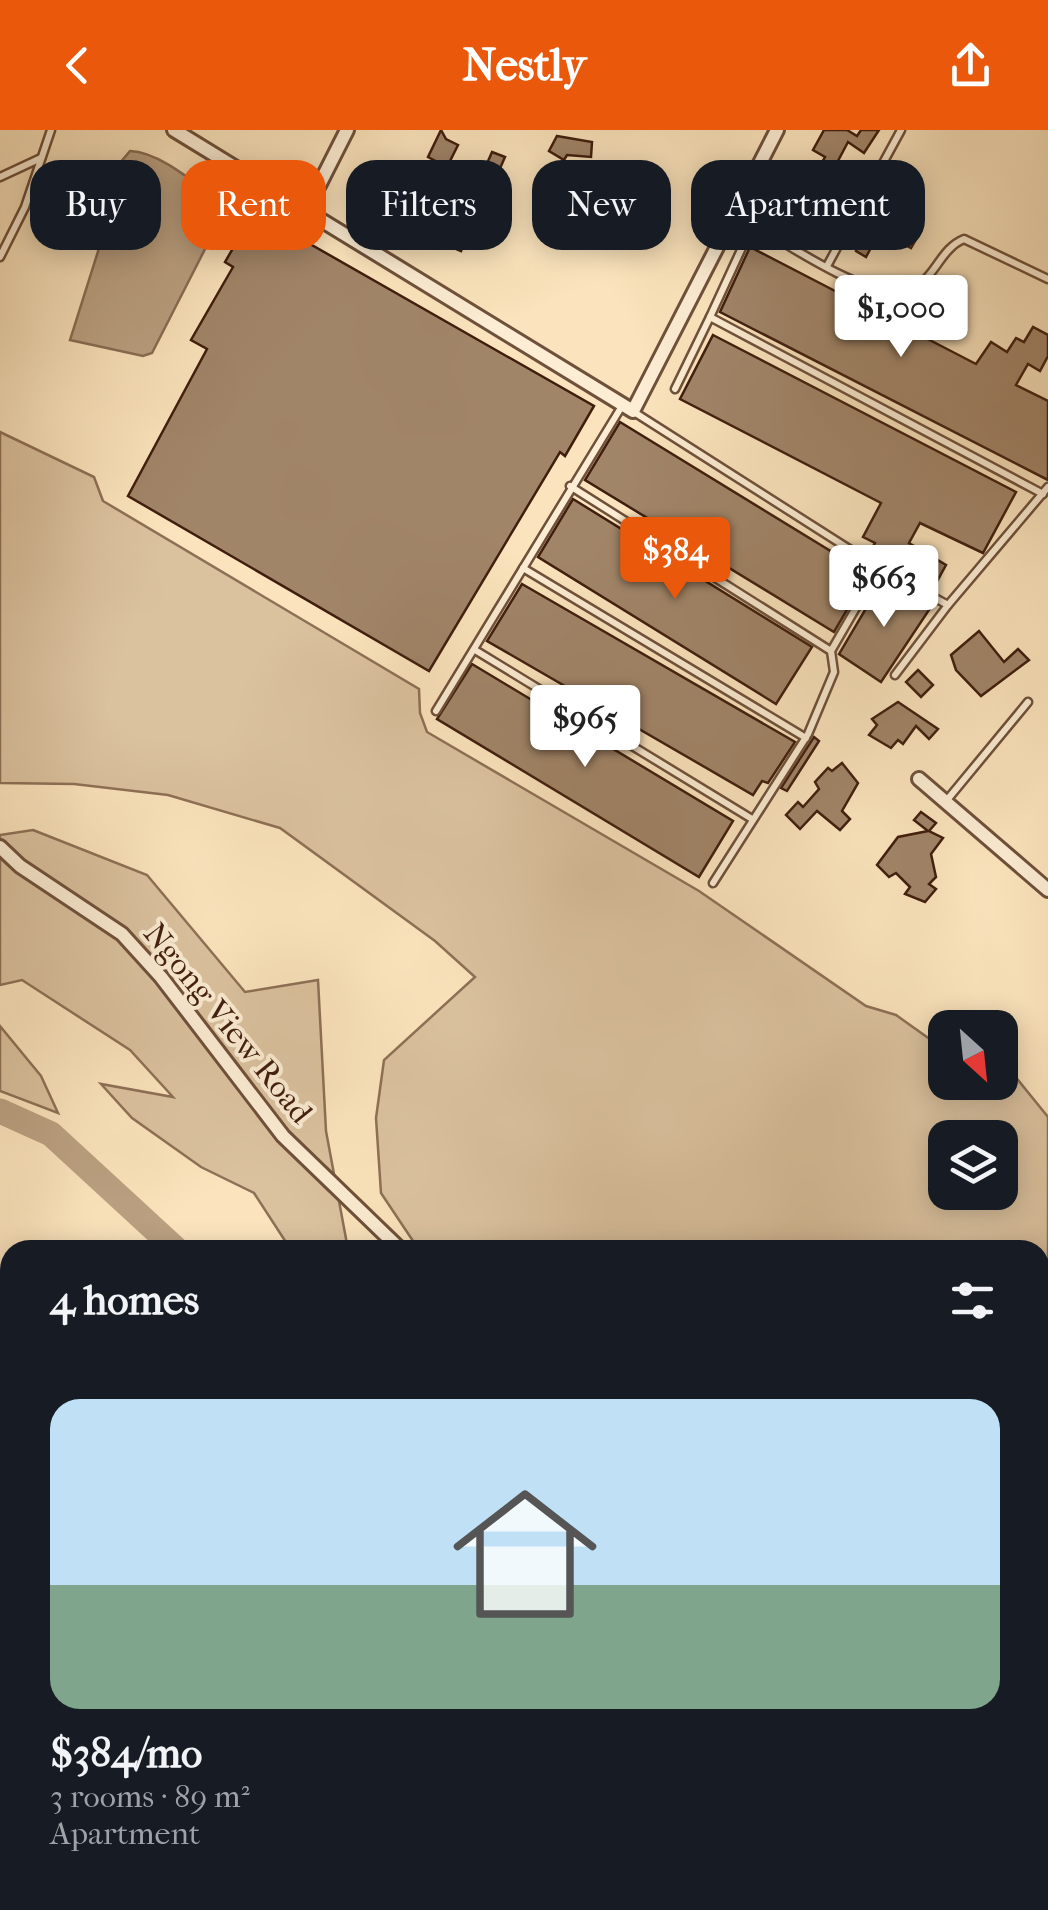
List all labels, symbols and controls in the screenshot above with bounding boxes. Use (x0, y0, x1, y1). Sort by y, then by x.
icon: back (50, 38, 105, 93)
icon: share (943, 38, 998, 93)
text: Nestly (462, 39, 586, 92)
chip: Buy (30, 160, 161, 250)
chip: Rent (181, 160, 326, 250)
chip: Filters (346, 160, 512, 250)
chip: New (532, 160, 671, 250)
chip: Apartment (691, 160, 925, 250)
pin: $1,000 (820, 275, 982, 360)
text: $1,000 (857, 289, 945, 326)
pin: $384 (616, 517, 734, 602)
text: $384 (642, 531, 708, 568)
pin: $663 (825, 545, 943, 630)
text: $663 (851, 559, 917, 596)
pin: $965 (526, 685, 644, 770)
text: $965 (552, 699, 618, 736)
street label: Ngong View Road (136, 916, 320, 1131)
north arrow (928, 1010, 1018, 1100)
map controls (928, 1010, 1018, 1210)
button: layers (928, 1120, 1018, 1210)
icon: filters (945, 1273, 1000, 1328)
text: 4 homes (50, 1276, 199, 1325)
icon: home (435, 1464, 615, 1644)
text: $384/mo (50, 1729, 202, 1778)
text: 3 rooms · 89 m² (50, 1778, 250, 1815)
text: Apartment (50, 1815, 200, 1852)

